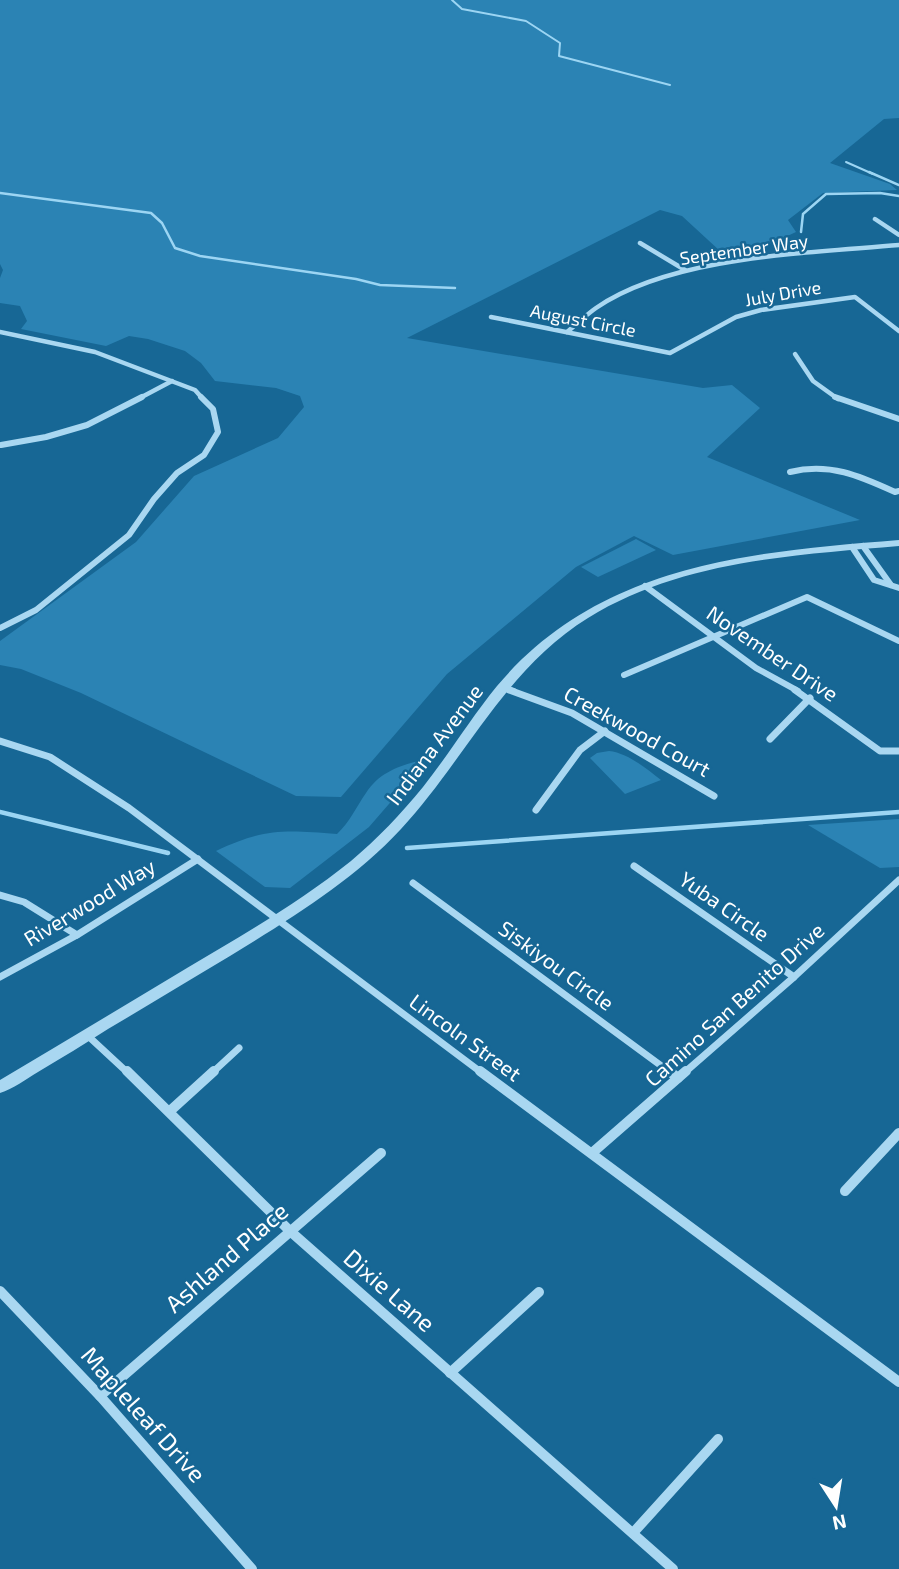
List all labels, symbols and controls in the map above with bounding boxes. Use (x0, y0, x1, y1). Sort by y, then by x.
street label: September Way (678, 229, 810, 269)
street label: July Drive (743, 275, 823, 311)
street label: August Circle (528, 299, 638, 341)
street label: November Drive (702, 600, 843, 706)
street label: Indiana Avenue (380, 679, 487, 809)
street label: Creekwood Court (560, 680, 715, 781)
street label: Riverwood Way (19, 853, 159, 951)
street label: Yuba Circle (675, 866, 775, 946)
street label: Siskiyou Circle (494, 915, 619, 1015)
street label: Camino San Benito Drive (639, 917, 829, 1091)
street label: Lincoln Street (405, 988, 527, 1086)
street label: Ashland Place (159, 1196, 293, 1318)
street label: Dixie Lane (339, 1242, 441, 1337)
street label: Mapleleaf Drive (76, 1340, 213, 1488)
north arrow (801, 1471, 871, 1541)
text: N (831, 1510, 849, 1536)

